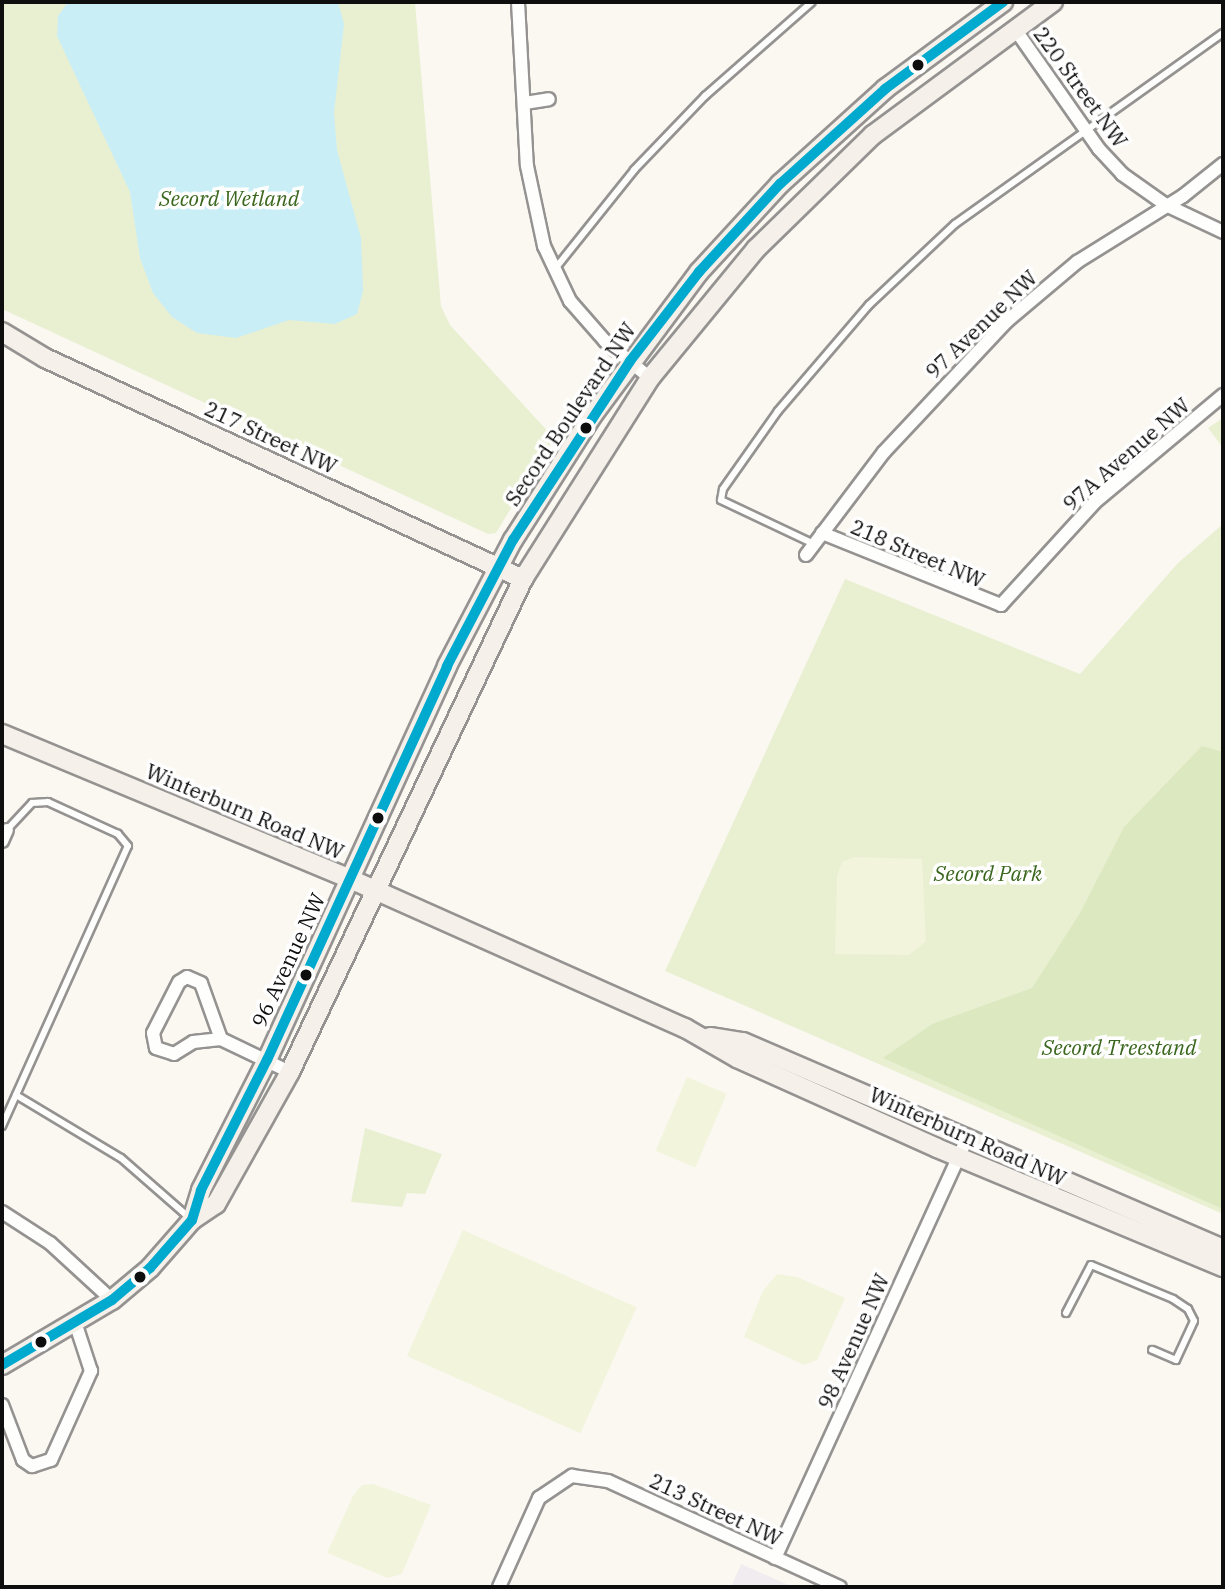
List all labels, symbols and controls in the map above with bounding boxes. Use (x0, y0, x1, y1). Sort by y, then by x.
street label: 220 Street NW (1029, 22, 1133, 152)
unlabelled marker (911, 58, 925, 72)
park label: Secord Wetland (159, 185, 299, 211)
street label: 97 Avenue NW (920, 264, 1042, 384)
street label: Secord Boulevard NW (499, 318, 641, 510)
street label: 97A Avenue NW (1057, 392, 1195, 516)
street label: 217 Street NW (201, 395, 341, 479)
unlabelled marker (579, 421, 593, 435)
street label: 218 Street NW (847, 513, 989, 593)
street label: Winterburn Road NW (142, 758, 348, 864)
unlabelled marker (371, 811, 385, 825)
park label: Secord Park (934, 860, 1042, 886)
street label: 96 Avenue NW (246, 889, 330, 1031)
unlabelled marker (299, 968, 313, 982)
park label: Secord Treestand (1042, 1034, 1196, 1060)
street label: Winterburn Road NW (866, 1081, 1070, 1191)
street label: 98 Avenue NW (812, 1269, 894, 1413)
unlabelled marker (133, 1270, 147, 1284)
unlabelled marker (34, 1335, 48, 1349)
street label: 213 Street NW (646, 1467, 786, 1551)

